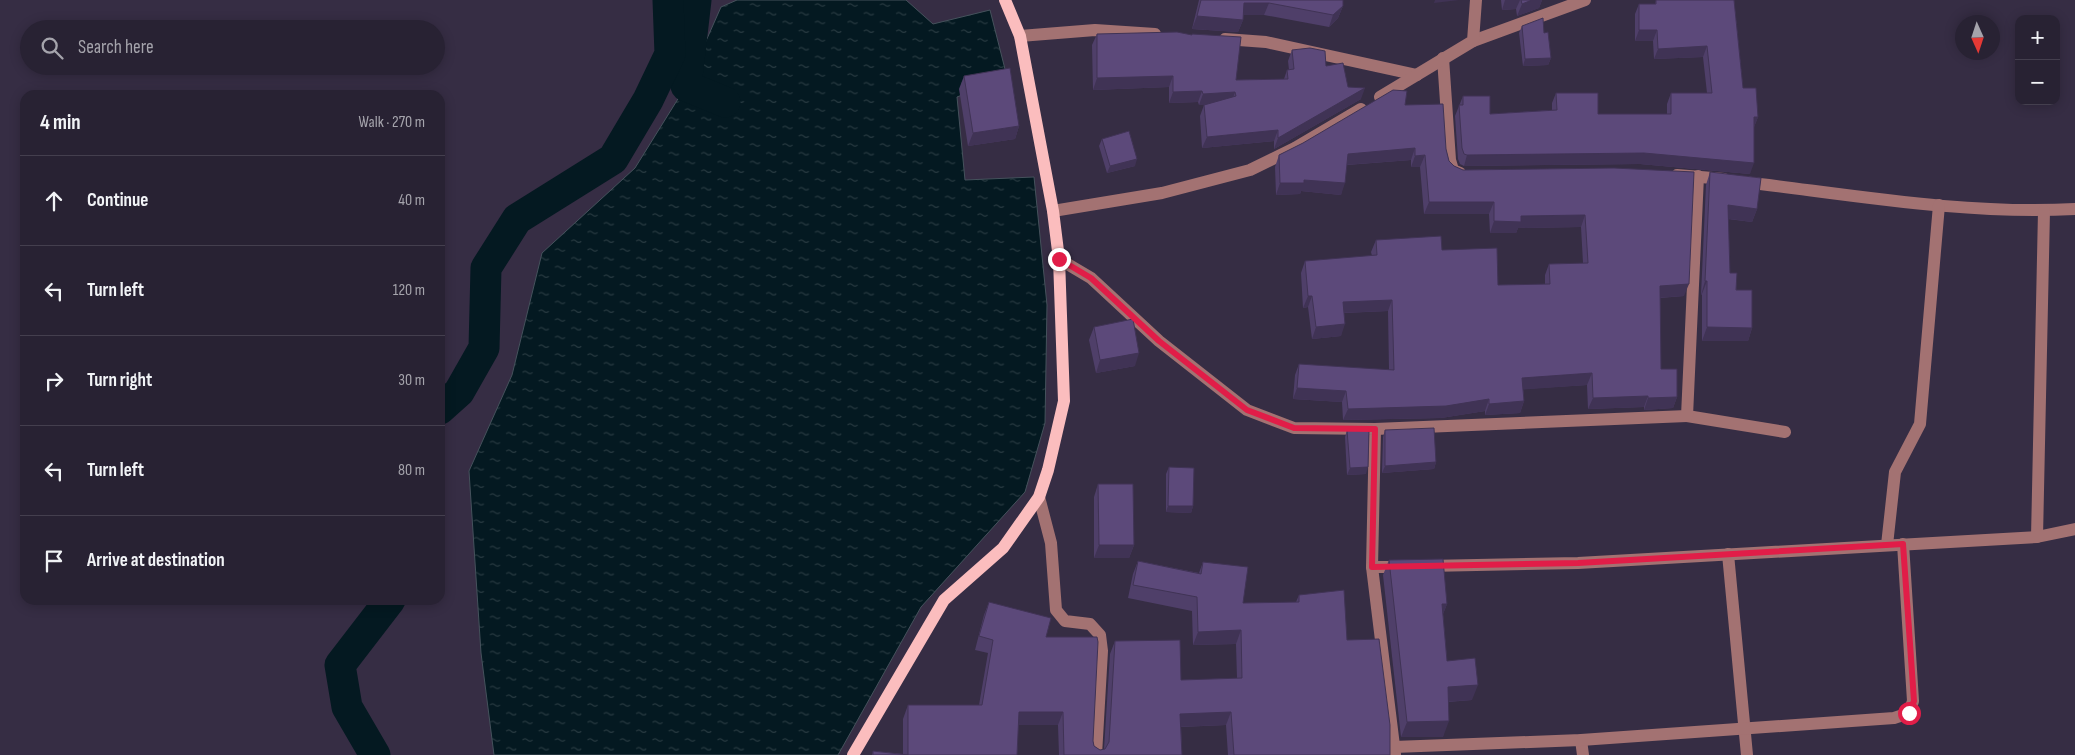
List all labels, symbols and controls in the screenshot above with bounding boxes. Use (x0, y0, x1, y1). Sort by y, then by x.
north arrow (1955, 15, 2000, 60)
map controls (2015, 15, 2060, 105)
button: + (2015, 15, 2060, 60)
search box (20, 20, 445, 75)
icon: search (38, 34, 66, 62)
text: Search here (78, 36, 154, 59)
button: − (2015, 60, 2060, 105)
text: 4 min (40, 110, 81, 135)
text: Walk · 270 m (359, 113, 425, 132)
icon: ahead (40, 187, 68, 215)
text: Continue (87, 189, 148, 212)
text: 40 m (398, 191, 425, 210)
route end (1048, 248, 1071, 271)
icon: left (40, 277, 68, 305)
text: Turn left (87, 279, 144, 302)
text: 120 m (393, 281, 425, 300)
icon: right (40, 367, 68, 395)
text: Turn right (87, 369, 152, 392)
text: 30 m (398, 371, 425, 390)
icon: left (40, 457, 68, 485)
text: Turn left (87, 459, 144, 482)
text: 80 m (398, 461, 425, 480)
icon: arrive (40, 547, 68, 575)
text: Arrive at destination (87, 549, 225, 572)
route start (1898, 702, 1921, 725)

